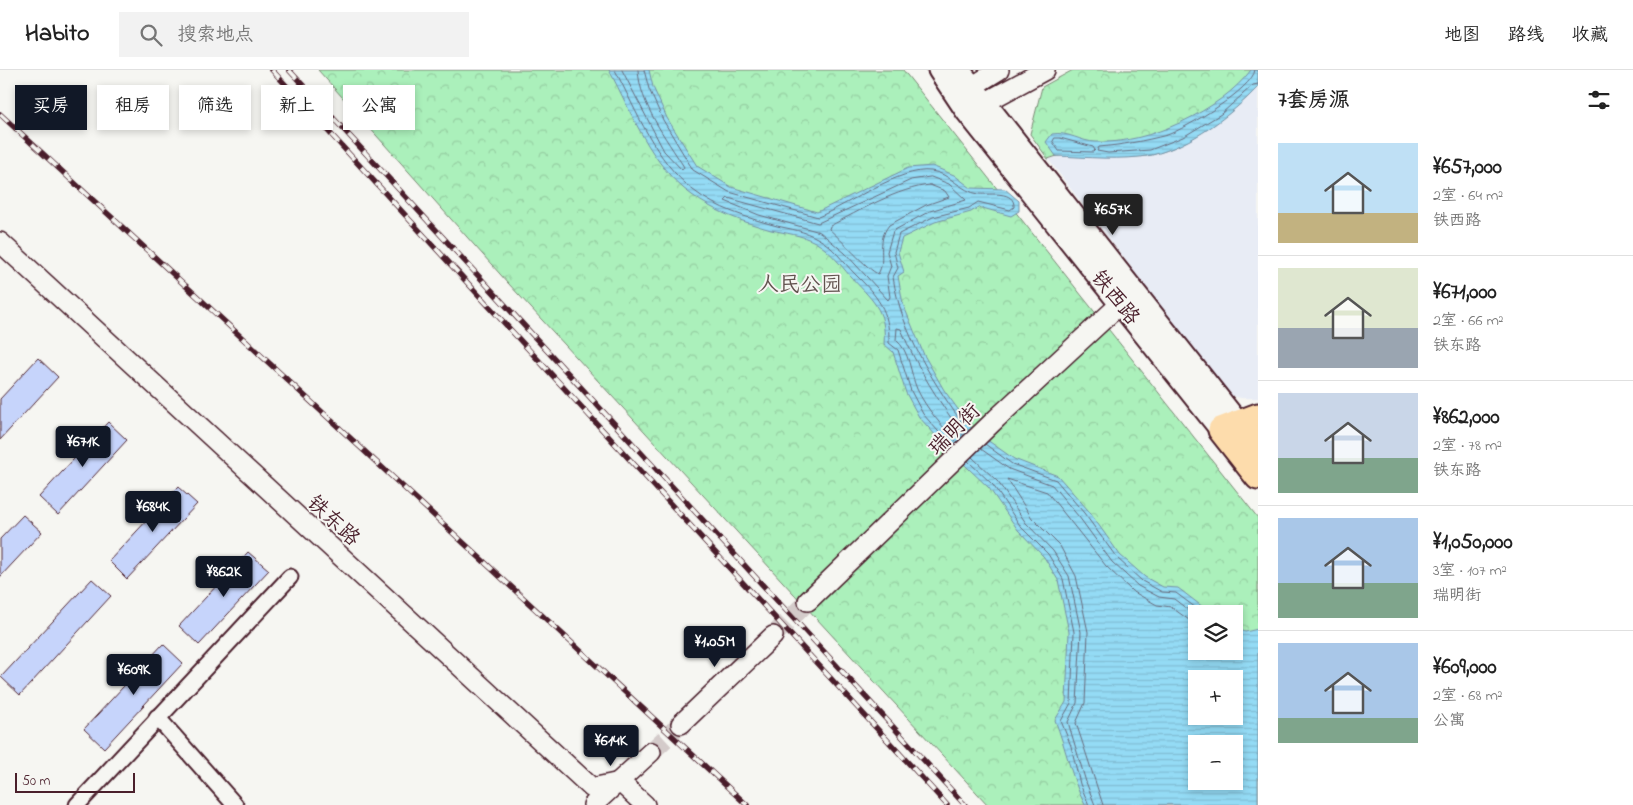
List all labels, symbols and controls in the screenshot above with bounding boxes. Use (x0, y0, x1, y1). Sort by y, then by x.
search box (119, 12, 469, 57)
text: Habito (25, 17, 89, 52)
icon: search (137, 21, 165, 49)
text: 搜索地点 (177, 22, 253, 49)
text: 地图 (1444, 23, 1480, 49)
text: 路线 (1508, 23, 1544, 49)
text: 收藏 (1572, 23, 1608, 49)
chip: 买房 (15, 85, 87, 130)
chip: 租房 (97, 85, 169, 130)
chip: 筛选 (179, 85, 251, 130)
chip: 新上 (261, 85, 333, 130)
chip: 公寓 (343, 85, 415, 130)
text: 7套房源 (1278, 86, 1350, 116)
icon: filters (1585, 86, 1613, 114)
text: ¥657,000 (1433, 153, 1502, 183)
icon: home (1318, 163, 1378, 223)
text: 2室 · 64 m² (1433, 184, 1503, 208)
pin: ¥657K (1078, 194, 1148, 236)
text: ¥657K (1095, 198, 1131, 222)
text: 铁西路 (1433, 209, 1481, 233)
street label: 铁西路 (1083, 264, 1146, 332)
park label: 人民公园 (758, 271, 842, 301)
text: ¥671,000 (1433, 278, 1497, 308)
icon: home (1318, 288, 1378, 348)
text: 2室 · 66 m² (1433, 309, 1504, 333)
text: 铁东路 (1433, 334, 1481, 358)
street label: 瑞明街 (923, 398, 988, 463)
text: ¥862,000 (1433, 403, 1500, 433)
icon: home (1318, 413, 1378, 473)
pin: ¥671K (48, 426, 118, 468)
text: ¥671K (67, 430, 99, 454)
text: 2室 · 78 m² (1433, 434, 1502, 458)
text: 铁东路 (1433, 459, 1481, 483)
street label: 铁东路 (299, 489, 366, 554)
pin: ¥684K (118, 490, 188, 533)
text: ¥684K (136, 495, 170, 519)
text: ¥1,050,000 (1433, 528, 1512, 558)
icon: home (1318, 538, 1378, 598)
pin: ¥862K (189, 556, 259, 598)
text: 3室 · 107 m² (1433, 559, 1507, 583)
text: ¥862K (207, 560, 242, 584)
text: 瑞明街 (1433, 584, 1481, 608)
map controls (1188, 605, 1243, 790)
button: layers (1188, 605, 1243, 660)
pin: ¥1.05M (674, 626, 756, 668)
text: ¥1.05M (695, 630, 735, 654)
text: ¥609,000 (1433, 653, 1497, 683)
pin: ¥609K (99, 654, 169, 696)
text: ¥609K (118, 658, 150, 682)
icon: home (1318, 663, 1378, 723)
button: + (1188, 670, 1243, 725)
text: 2室 · 68 m² (1433, 684, 1503, 708)
text: 公寓 (1433, 709, 1465, 733)
pin: ¥614K (576, 724, 646, 767)
text: ¥614K (595, 729, 627, 753)
button: − (1188, 735, 1243, 790)
scale bar (15, 770, 135, 793)
text: 50 m (22, 771, 50, 792)

